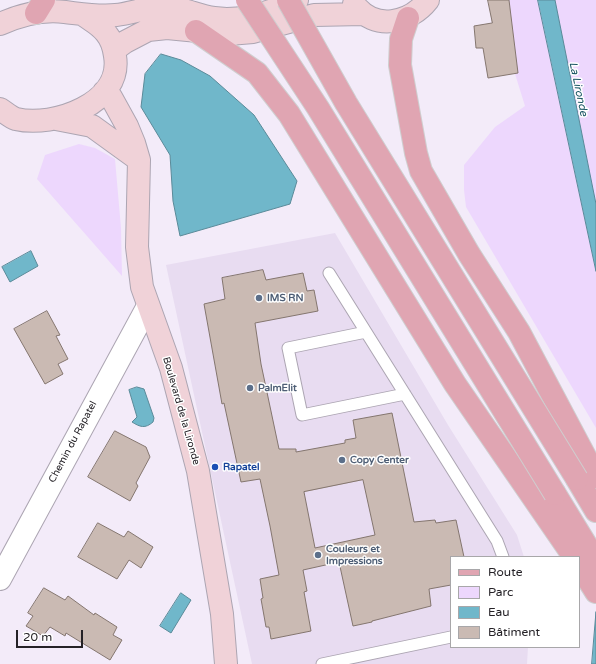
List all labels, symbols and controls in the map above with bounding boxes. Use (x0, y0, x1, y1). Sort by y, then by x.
water label: La Lironde (566, 61, 590, 117)
place label: IMS RN (267, 292, 303, 304)
marker: IMS RN (254, 293, 264, 303)
street label: Boulevard de la Lironde (160, 356, 202, 466)
place label: PalmElit (258, 382, 297, 394)
marker: PalmElit (245, 383, 255, 393)
street label: Chemin du Rapatel (46, 399, 100, 485)
place label: Copy Center (350, 454, 409, 466)
marker: Copy Center (337, 455, 347, 465)
place label: Rapatel (223, 461, 259, 473)
marker: Rapatel (210, 462, 220, 472)
place label: Couleurs et Impressions (326, 543, 383, 566)
marker: Couleurs et Impressions (313, 550, 323, 560)
legend (450, 556, 580, 648)
text: Route (488, 565, 522, 579)
text: Parc (488, 585, 513, 599)
text: Eau (488, 605, 510, 619)
scale bar (18, 622, 85, 648)
text: Bâtiment (488, 625, 540, 639)
text: 20 m (23, 630, 52, 644)

